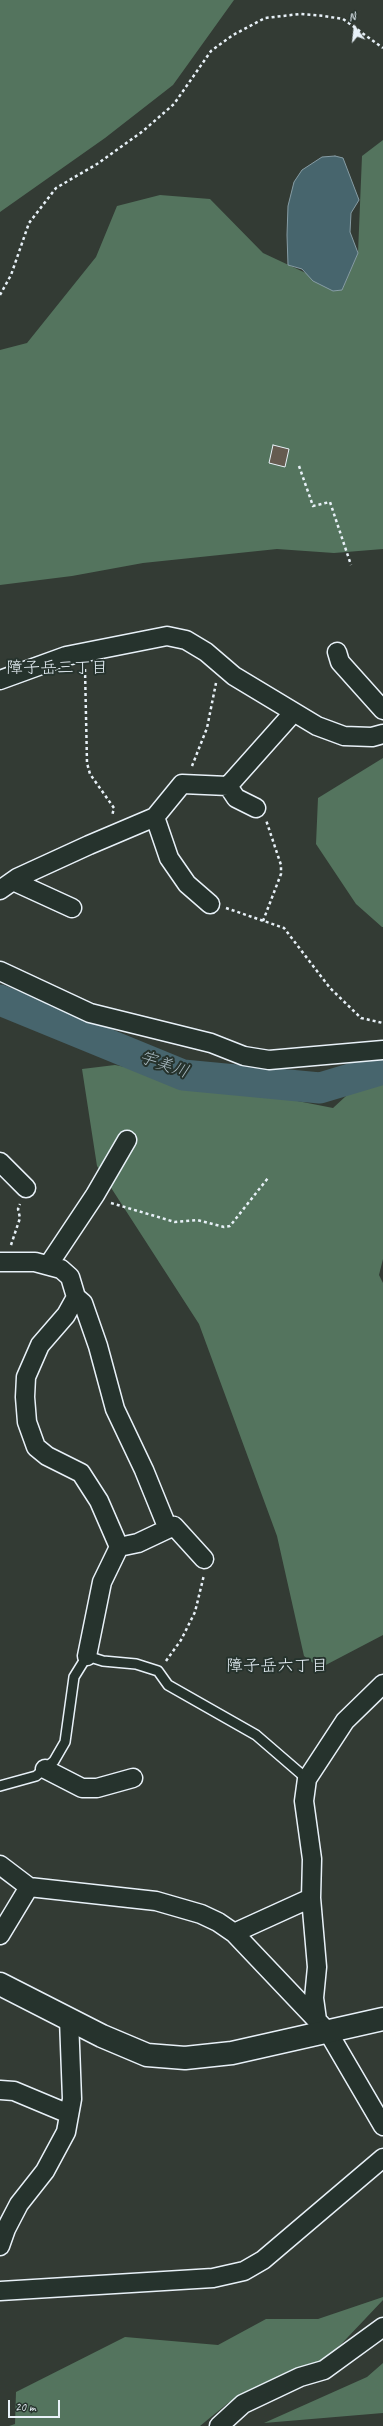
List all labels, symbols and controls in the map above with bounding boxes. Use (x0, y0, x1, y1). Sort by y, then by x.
north arrow (335, 8, 375, 48)
text: N (347, 9, 357, 24)
district label: 障子岳三丁目 (6, 659, 108, 679)
water label: 宇美川 (137, 1047, 191, 1083)
district label: 障子岳六丁目 (226, 1657, 328, 1677)
scale bar (10, 2392, 62, 2418)
text: 20 m (15, 2399, 35, 2415)

